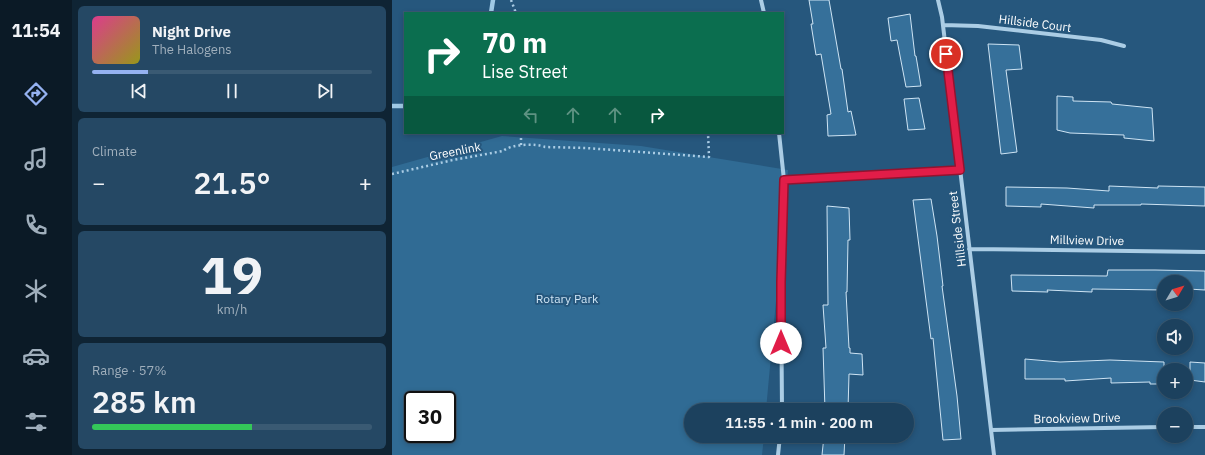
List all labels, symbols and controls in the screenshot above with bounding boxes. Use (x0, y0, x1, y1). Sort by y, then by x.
street label: Hillside Court (998, 11, 1072, 35)
text: 11:54 (11, 19, 61, 42)
text: Night Drive (152, 22, 231, 41)
text: 70 m (482, 24, 547, 61)
icon: right (416, 28, 468, 80)
pin (929, 37, 963, 71)
text: The Halogens (152, 41, 232, 58)
icon: arrive (935, 43, 957, 65)
text: Lise Street (482, 60, 568, 83)
icon: directions (22, 80, 50, 108)
icon: previous (128, 80, 150, 102)
icon: pause (221, 80, 243, 102)
icon: next (314, 80, 336, 102)
icon: left (520, 104, 542, 126)
icon: ahead (562, 104, 584, 126)
icon: ahead (604, 104, 626, 126)
icon: right (646, 104, 668, 126)
street label: Greenlink (428, 139, 483, 163)
text: Climate (92, 143, 137, 160)
icon: music (22, 145, 50, 173)
text: 21.5° (193, 163, 271, 202)
text: − (92, 168, 105, 197)
text: + (359, 168, 372, 197)
street label: Hillside Street (945, 190, 969, 268)
icon: phone (22, 211, 50, 239)
street label: Millview Drive (1050, 232, 1125, 248)
text: 19 (201, 241, 263, 308)
north arrow (1157, 275, 1193, 311)
map controls (1157, 275, 1193, 443)
icon: climate (22, 277, 50, 305)
park label: Rotary Park (536, 291, 599, 306)
text: km/h (217, 301, 247, 318)
button: sound (1157, 319, 1193, 355)
position arrow (760, 322, 802, 364)
icon: car (22, 342, 50, 370)
text: Range · 57% (92, 362, 166, 379)
button: + (1157, 363, 1193, 399)
text: 285 km (92, 382, 197, 421)
speed limit sign: 30 (404, 391, 456, 443)
button: − (1157, 407, 1193, 443)
icon: filters (22, 408, 50, 436)
street label: Brookview Drive (1033, 410, 1121, 426)
text: 11:55 · 1 min · 200 m (725, 413, 873, 432)

